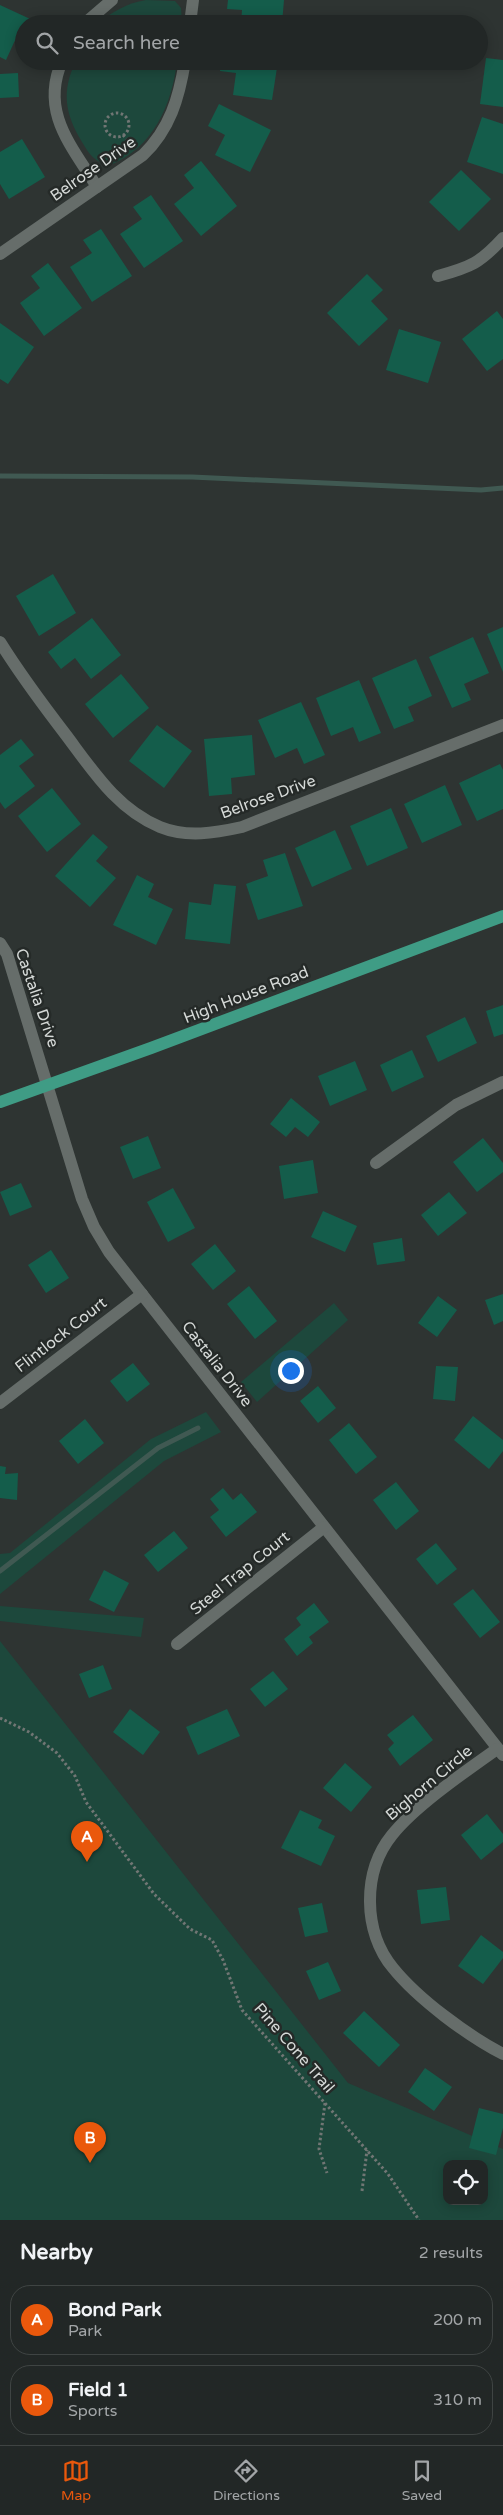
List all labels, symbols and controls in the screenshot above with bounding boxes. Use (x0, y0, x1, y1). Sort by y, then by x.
search box (15, 15, 488, 70)
icon: search (33, 29, 61, 57)
text: Search here (73, 32, 180, 54)
street label: Belrose Drive (46, 132, 140, 206)
street label: Belrose Drive (218, 771, 318, 823)
street label: Castalia Drive (11, 946, 63, 1050)
street label: High House Road (181, 962, 311, 1028)
street label: Flintlock Court (11, 1293, 111, 1377)
street label: Castalia Drive (177, 1317, 257, 1411)
your location (278, 1358, 304, 1384)
street label: Steel Trap Court (186, 1527, 294, 1619)
street label: Bighorn Circle (382, 1741, 476, 1825)
pin: A (71, 1821, 103, 1862)
street label: Pine Cone Trail (249, 1999, 339, 2097)
pin: B (74, 2122, 106, 2163)
map controls (443, 2160, 488, 2205)
button: locate (443, 2160, 488, 2205)
text: Nearby (20, 2240, 93, 2265)
text: 2 results (419, 2243, 483, 2263)
text: Bond Park (68, 2299, 162, 2321)
text: A (31, 2310, 43, 2330)
text: 200 m (433, 2310, 482, 2330)
text: Park (68, 2321, 102, 2341)
text: Field 1 (68, 2379, 128, 2401)
text: B (31, 2390, 43, 2410)
text: 310 m (433, 2390, 482, 2410)
text: Sports (68, 2401, 117, 2421)
tab: Map (61, 2457, 91, 2504)
tab: Directions (213, 2457, 280, 2504)
tab: Saved (402, 2457, 442, 2504)

